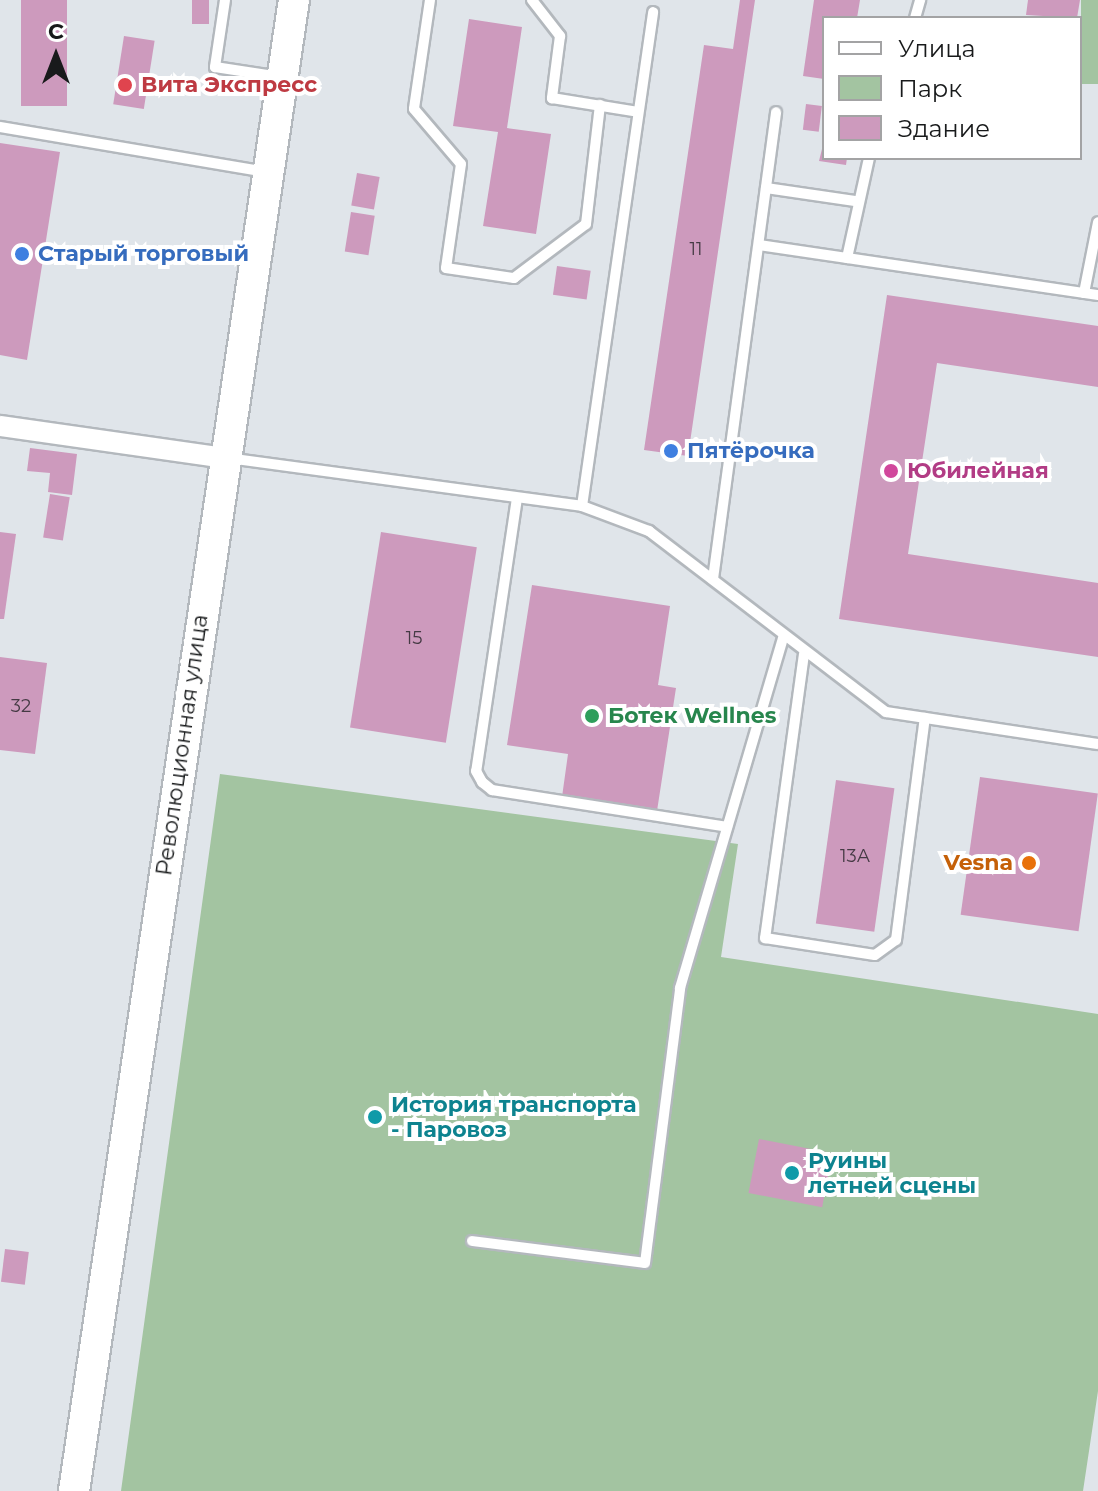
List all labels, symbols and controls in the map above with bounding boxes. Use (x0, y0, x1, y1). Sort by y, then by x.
north arrow (16, 16, 96, 96)
legend (822, 16, 1082, 160)
text: С (48, 18, 64, 45)
text: Улица (898, 34, 976, 63)
place label: Вита Экспресс (141, 72, 317, 98)
text: Парк (898, 74, 962, 103)
marker: Вита Экспресс (116, 76, 134, 94)
text: Здание (898, 114, 990, 143)
house number: 11 (690, 238, 702, 260)
place label: Старый торговый (38, 241, 249, 267)
marker: Старый торговый (13, 245, 31, 263)
place label: Пятёрочка (687, 438, 815, 464)
marker: Пятёрочка (662, 442, 680, 460)
place label: Юбилейная (907, 458, 1049, 484)
marker: Юбилейная (882, 462, 900, 480)
street label: Революционная улица (151, 613, 213, 877)
house number: 15 (406, 627, 422, 649)
house number: 32 (11, 695, 31, 717)
place label: Ботек Wellnes (608, 703, 776, 729)
marker: Ботек Wellnes (583, 707, 601, 725)
house number: 13А (840, 845, 870, 867)
place label: Vesna (943, 850, 1013, 876)
marker: Vesna (1020, 854, 1038, 872)
place label: История транспорта - Паровоз (391, 1091, 636, 1142)
marker: История транспорта - Паровоз (366, 1108, 384, 1126)
place label: Руины летней сцены (808, 1147, 976, 1198)
marker: Руины летней сцены (783, 1164, 801, 1182)

